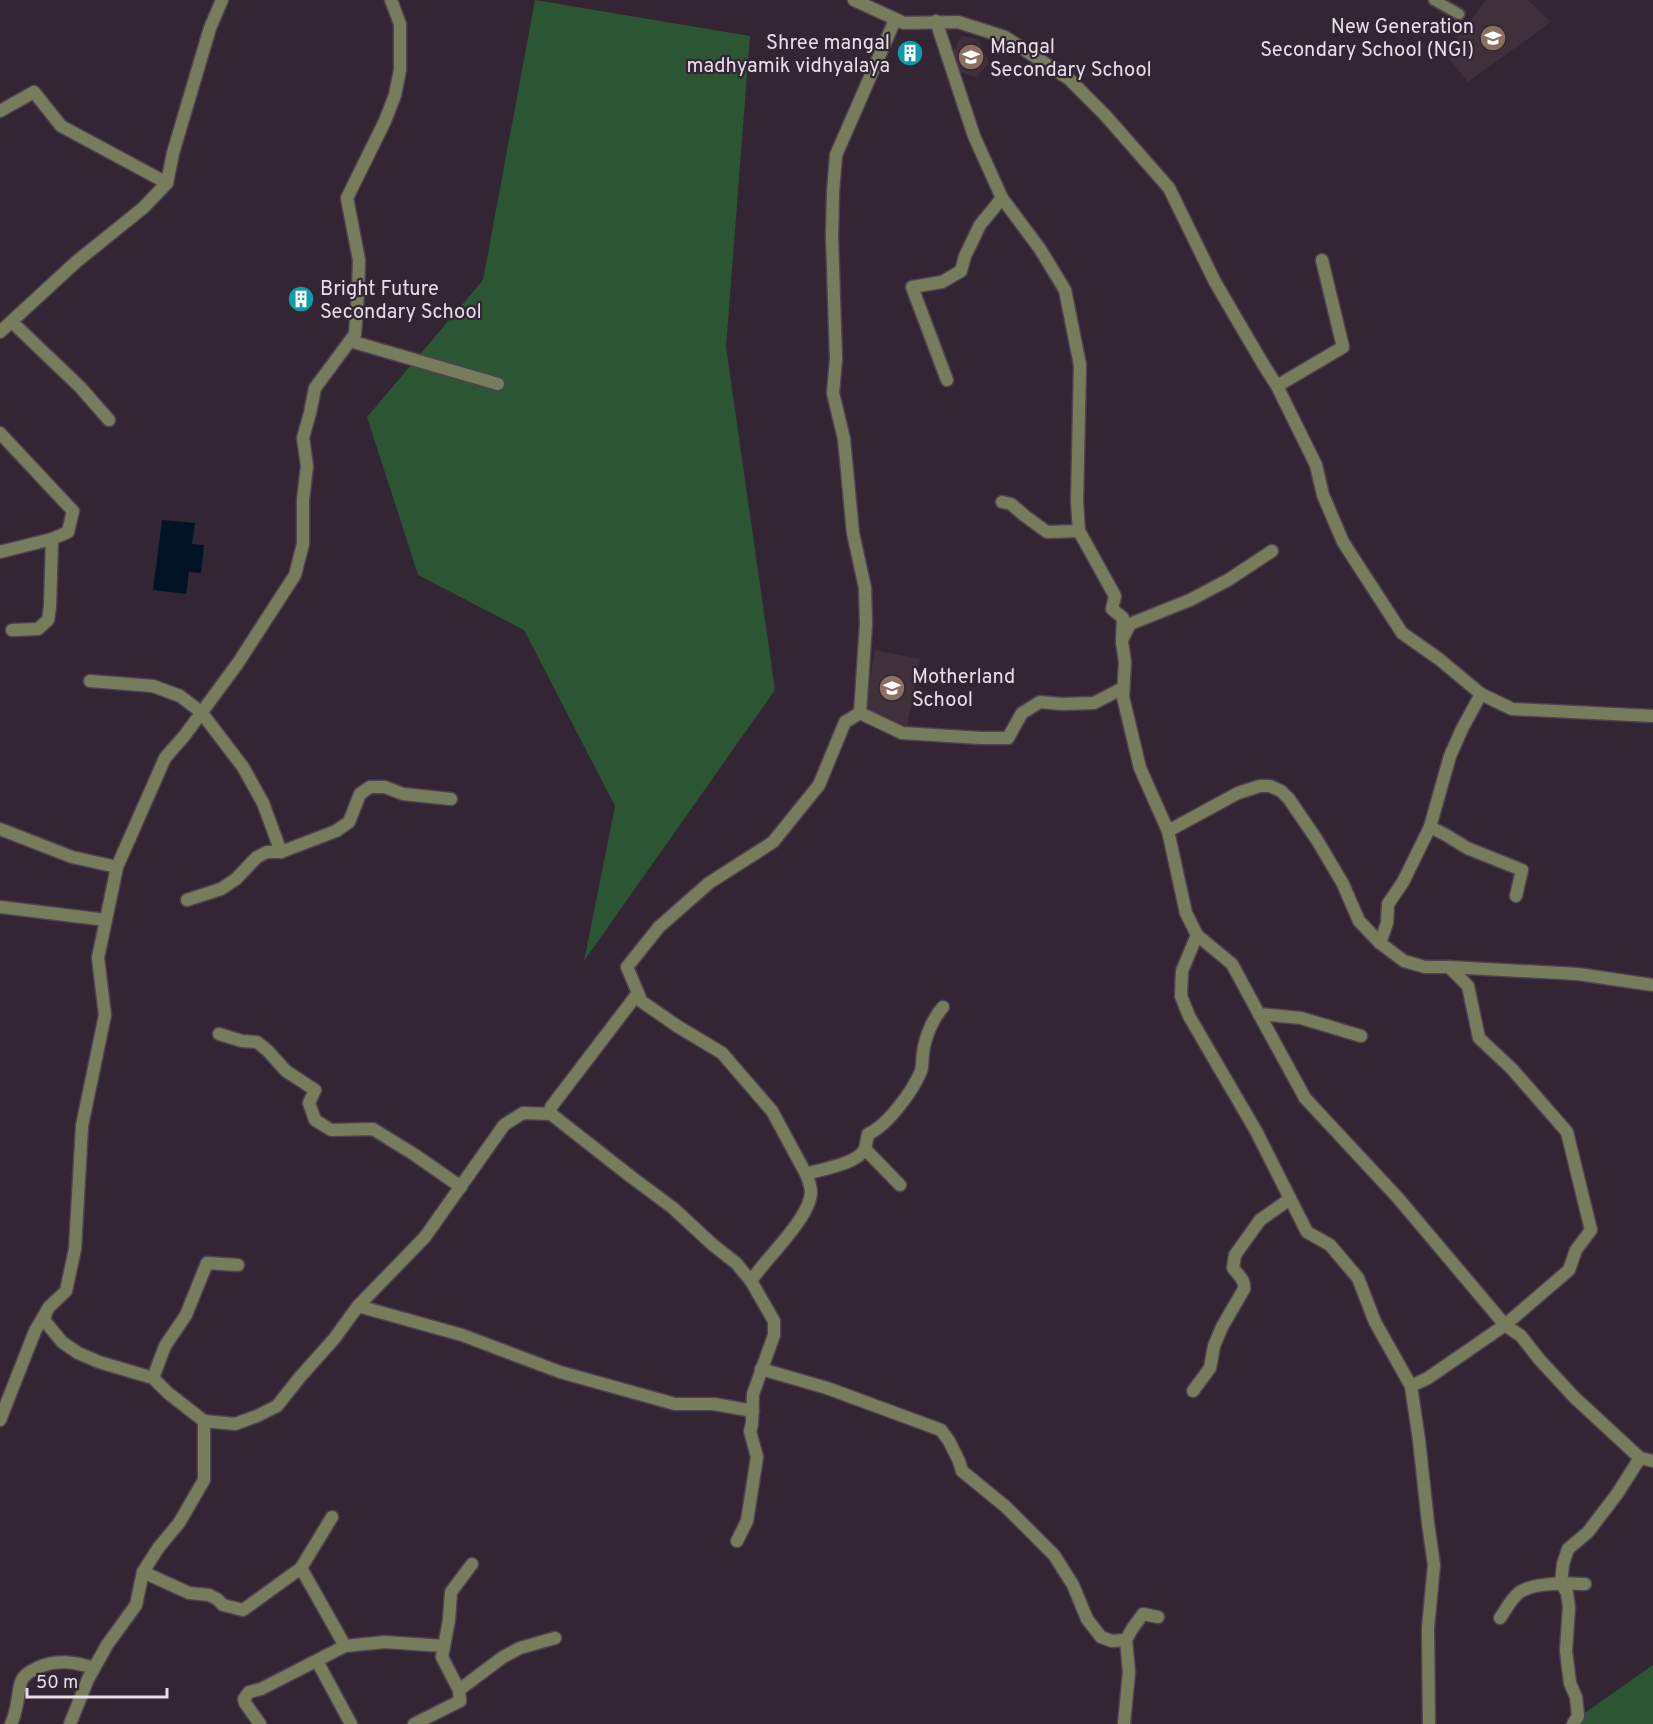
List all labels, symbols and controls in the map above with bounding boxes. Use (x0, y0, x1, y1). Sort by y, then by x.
place label: New Generation Secondary School (NGI) (1260, 15, 1474, 64)
school or university icon: New Generation Secondary School (NGI) (1478, 23, 1508, 53)
place label: Shree mangal madhyamik vidhyalaya (686, 31, 890, 80)
place label: Mangal Secondary School (990, 35, 1152, 84)
building icon: Shree mangal madhyamik vidhyalaya (895, 38, 925, 68)
school or university icon: Mangal Secondary School (956, 42, 986, 72)
place label: Bright Future Secondary School (320, 277, 482, 326)
building icon: Bright Future Secondary School (286, 284, 316, 314)
place label: Motherland School (912, 665, 1015, 714)
school or university icon: Motherland School (877, 673, 907, 703)
scale bar (27, 1661, 166, 1699)
text: 50 m (36, 1672, 78, 1695)

